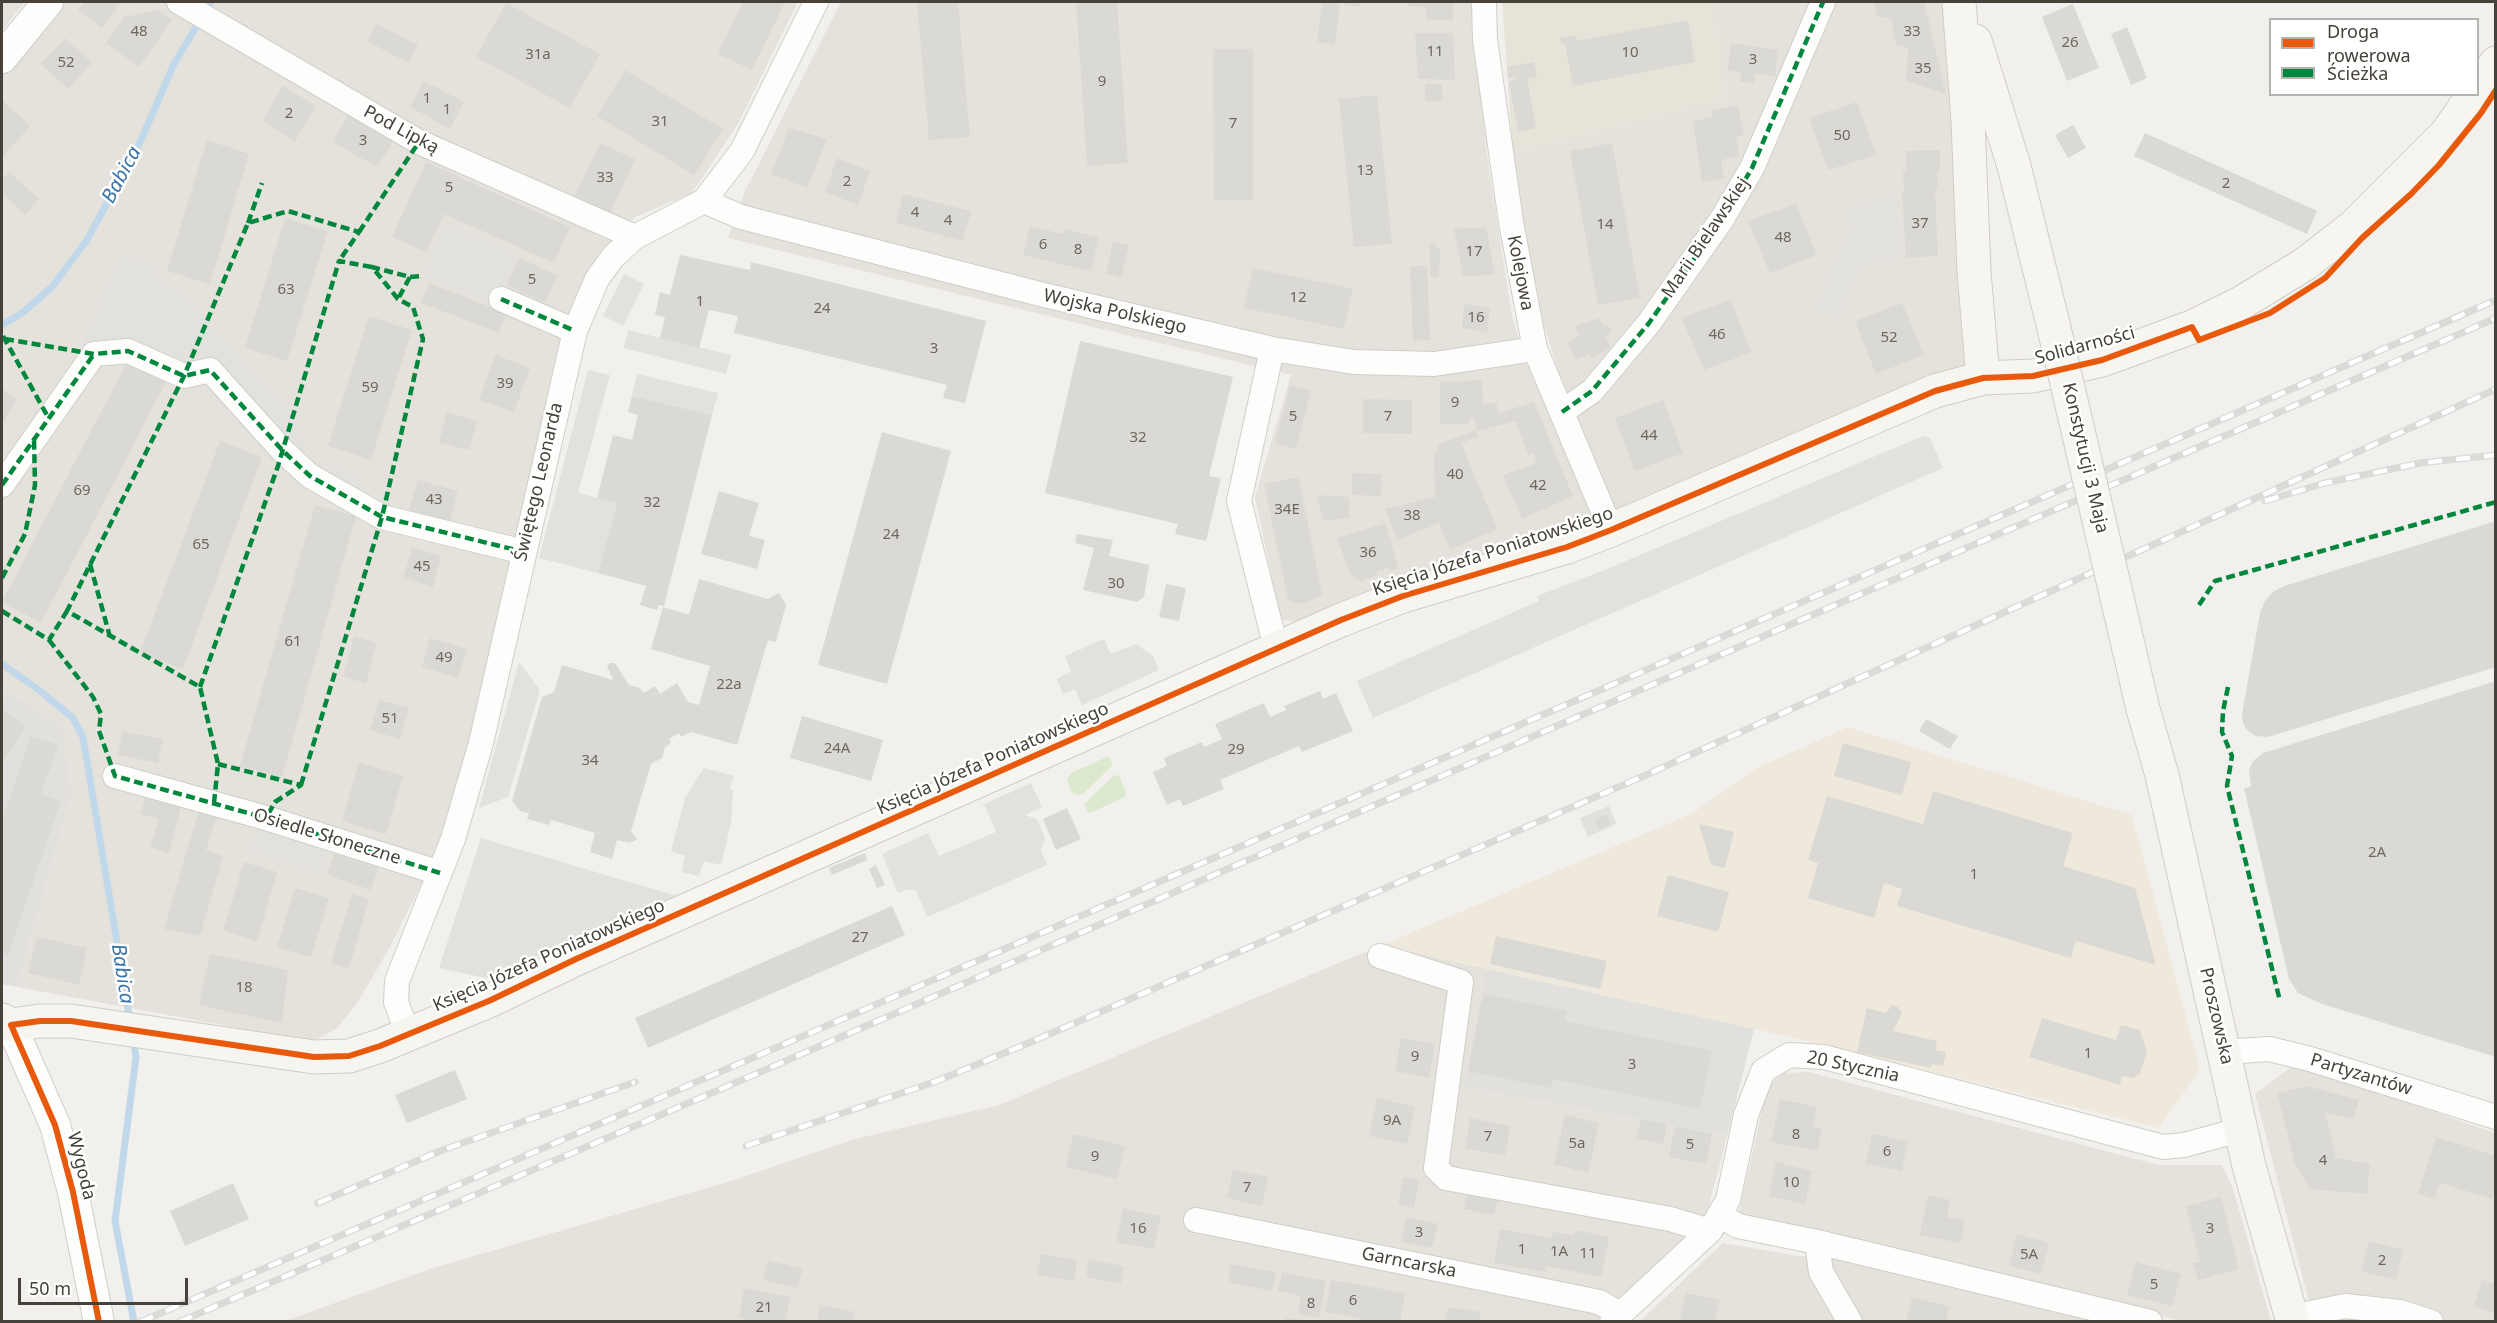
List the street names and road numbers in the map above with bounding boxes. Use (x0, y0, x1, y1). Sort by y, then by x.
street label: Pod Lipką (360, 101, 442, 159)
street label: Marii Bielawskiej (1658, 174, 1754, 302)
street label: Kolejowa (1502, 234, 1538, 312)
street label: Wojska Polskiego (1041, 285, 1189, 339)
street label: Solidarności (2033, 322, 2137, 370)
street label: Konstytucji 3 Maja (2057, 381, 2113, 535)
street label: Świętego Leonarda (510, 401, 568, 563)
street label: Księcia Józefa Poniatowskiego (1370, 503, 1616, 601)
street label: Księcia Józefa Poniatowskiego (874, 698, 1112, 820)
street label: Osiedle Słoneczne (251, 804, 403, 870)
street label: Księcia Józefa Poniatowskiego (430, 895, 668, 1017)
street label: Proszowska (2194, 965, 2238, 1067)
street label: 20 Stycznia (1805, 1047, 1901, 1087)
street label: Partyzantów (2308, 1049, 2414, 1101)
street label: Wygoda (62, 1130, 100, 1202)
street label: Garncarska (1360, 1243, 1458, 1283)

